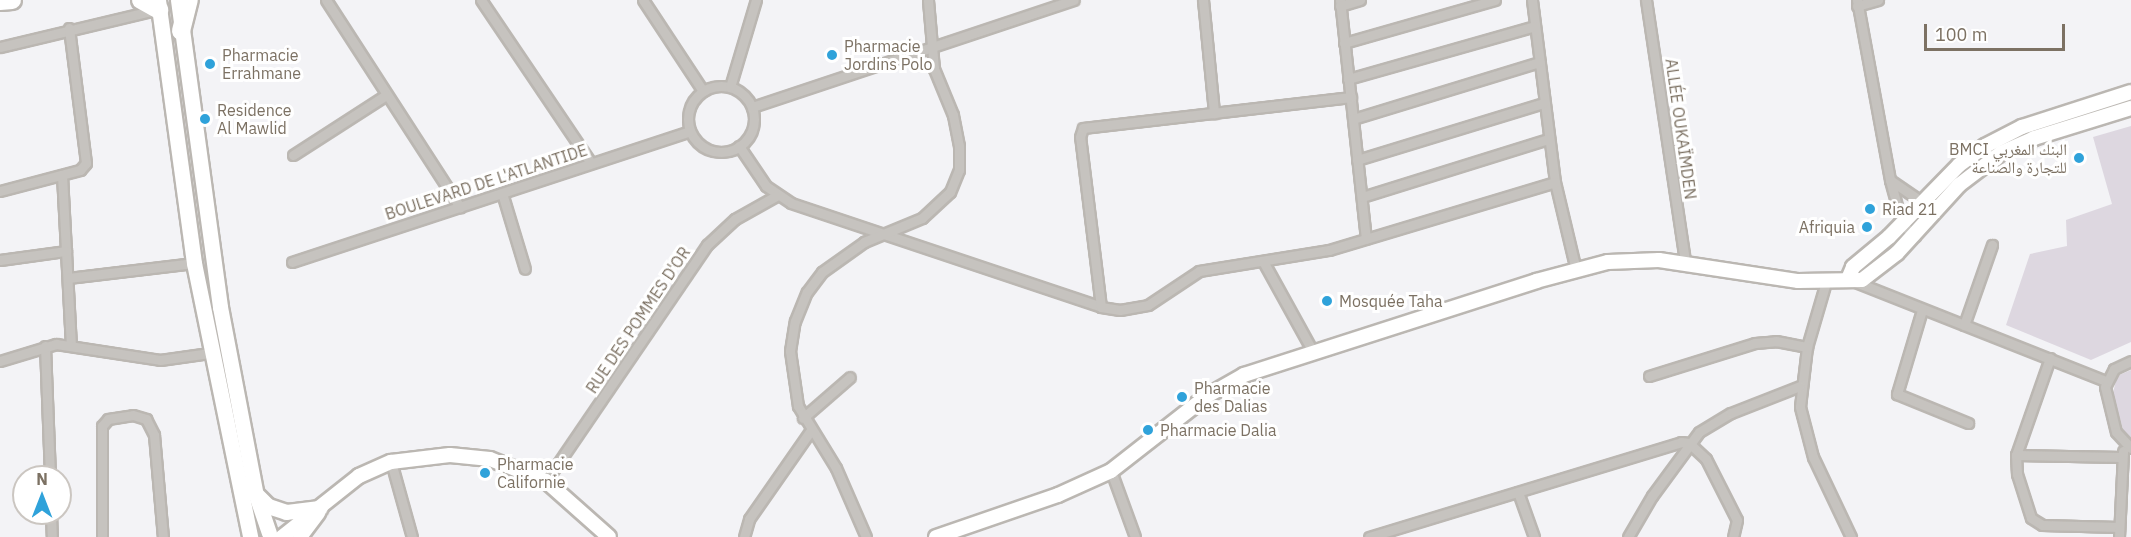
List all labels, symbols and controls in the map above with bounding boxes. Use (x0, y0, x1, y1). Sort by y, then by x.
scale bar (1927, 12, 2068, 50)
text: 100 m (1935, 23, 1987, 46)
place label: Pharmacie Jordins Polo (844, 36, 932, 74)
place label: Pharmacie Errahmane (222, 45, 301, 83)
marker: Pharmacie Jordins Polo (825, 48, 839, 62)
marker: Pharmacie Errahmane (203, 57, 217, 71)
street label: ALLÉE OUKAÏMDEN (1662, 57, 1700, 201)
place label: Residence Al Mawlid (217, 100, 291, 138)
marker: Residence Al Mawlid (198, 112, 212, 126)
place label: BMCI البنك المغربي للتجارة والصناعة (1949, 139, 2067, 177)
street label: BOULEVARD DE L'ATLANTIDE (382, 140, 590, 224)
marker: BMCI البنك المغربي للتجارة والصناعة (2072, 151, 2086, 165)
place label: Riad 21 (1882, 199, 1937, 219)
marker: Riad 21 (1863, 202, 1877, 216)
place label: Afriquia (1799, 217, 1855, 237)
marker: Afriquia (1860, 220, 1874, 234)
street label: RUE DES POMMES D'OR (582, 243, 694, 397)
place label: Mosquée Taha (1339, 291, 1443, 311)
marker: Mosquée Taha (1320, 294, 1334, 308)
place label: Pharmacie des Dalias (1194, 378, 1271, 416)
marker: Pharmacie des Dalias (1175, 390, 1189, 404)
place label: Pharmacie Dalia (1160, 420, 1276, 440)
marker: Pharmacie Dalia (1141, 423, 1155, 437)
place label: Pharmacie Californie (497, 454, 574, 492)
north arrow (12, 465, 72, 525)
marker: Pharmacie Californie (478, 466, 492, 480)
text: N (36, 469, 48, 489)

